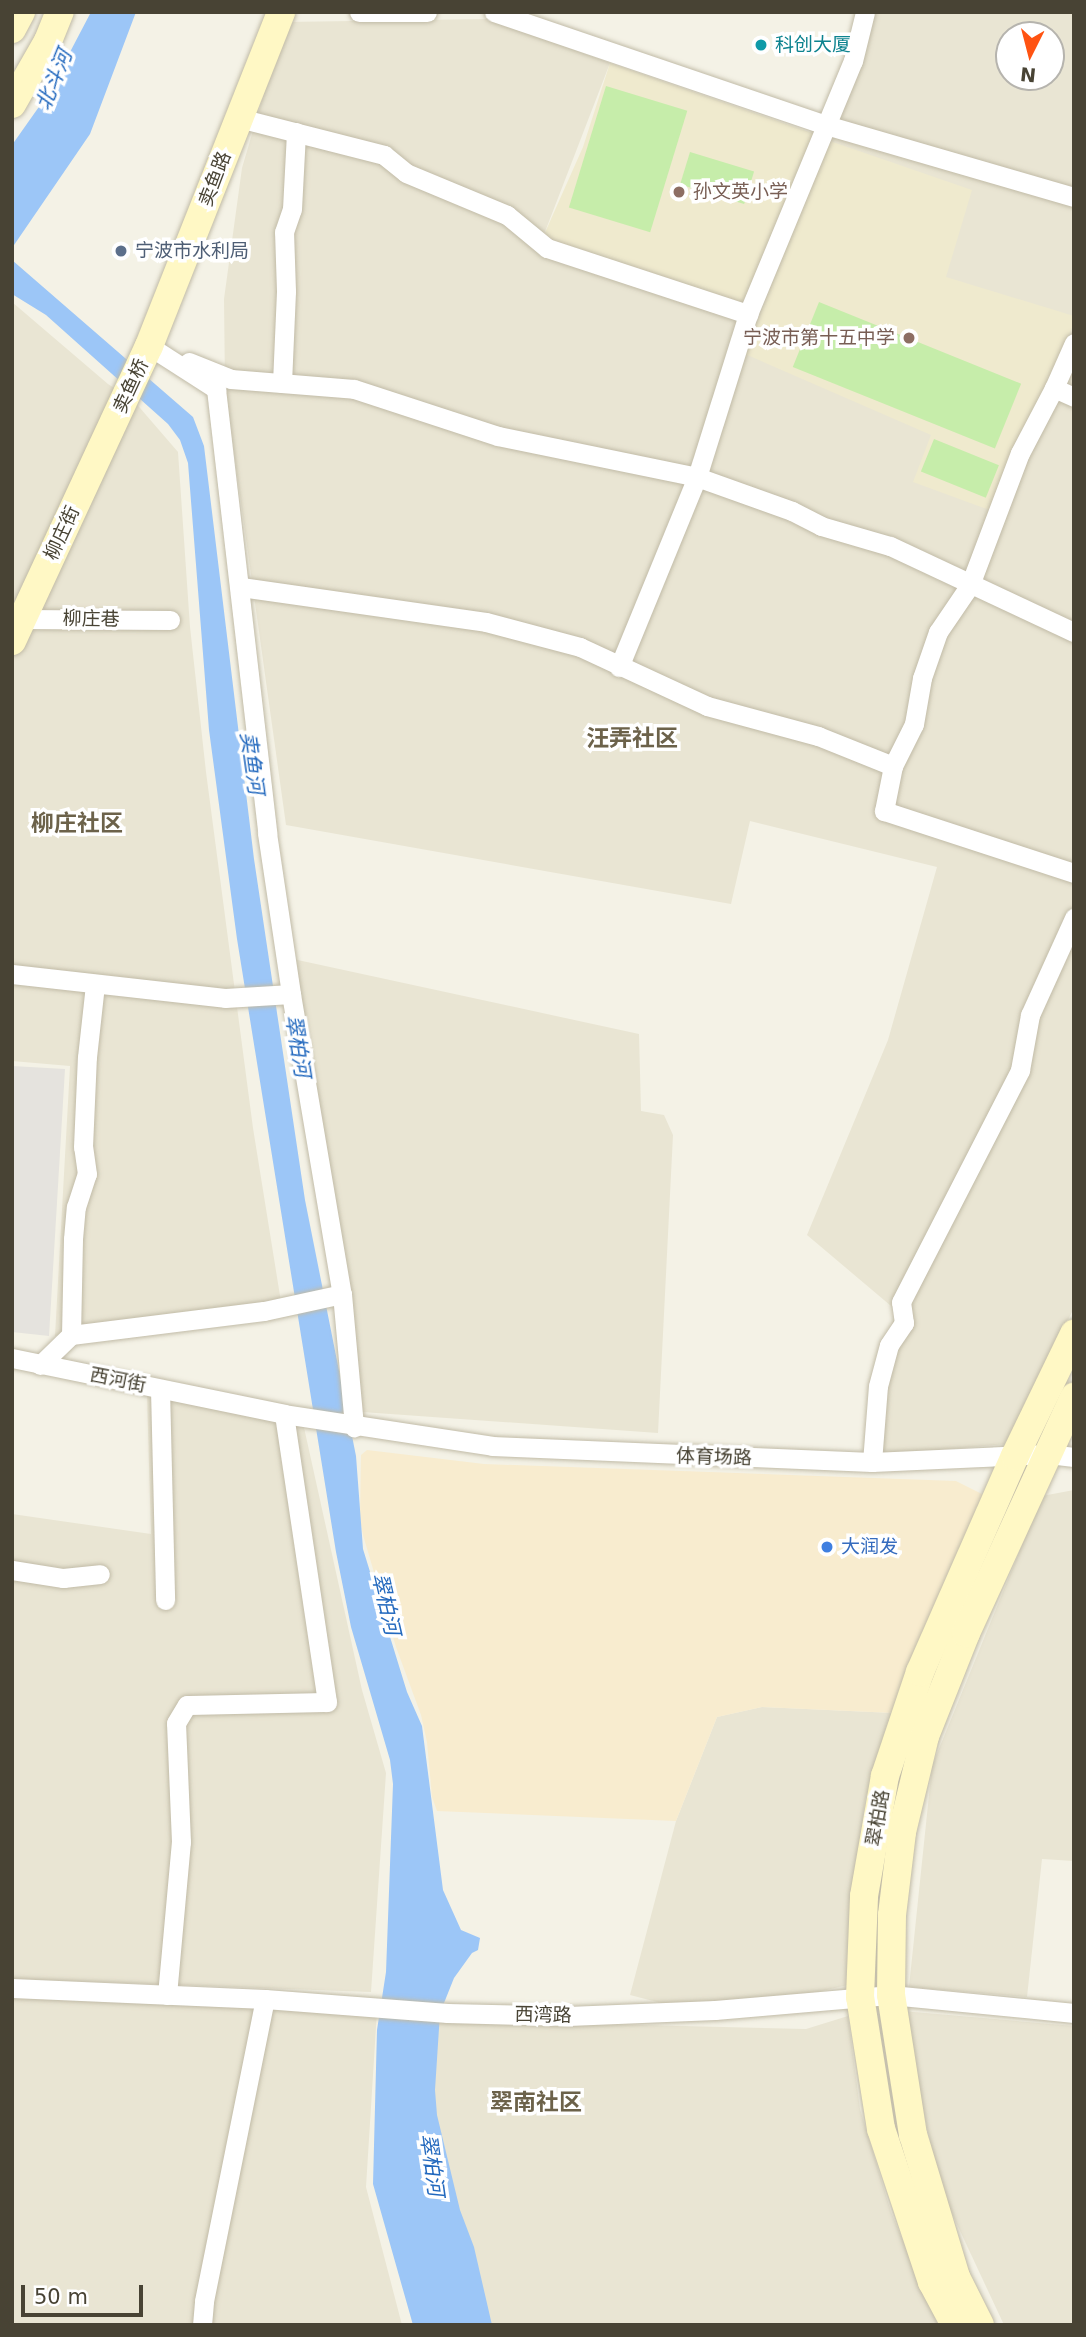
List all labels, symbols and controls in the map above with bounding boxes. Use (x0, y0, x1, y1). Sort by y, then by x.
north arrow (995, 21, 1065, 91)
place label: 科创大厦 (775, 34, 851, 56)
marker: 科创大厦 (753, 37, 769, 53)
water label: 北斗河 (31, 46, 77, 114)
text: N (1019, 63, 1037, 87)
street label: 卖鱼路 (194, 148, 236, 210)
place label: 孙文英小学 (693, 181, 788, 203)
marker: 孙文英小学 (671, 184, 687, 200)
place label: 宁波市水利局 (135, 240, 249, 262)
marker: 宁波市水利局 (113, 243, 129, 259)
place label: 宁波市第十五中学 (743, 327, 895, 349)
marker: 宁波市第十五中学 (901, 330, 917, 346)
street label: 卖鱼桥 (109, 355, 153, 417)
street label: 柳庄街 (40, 502, 84, 564)
street label: 柳庄巷 (62, 607, 120, 631)
district label: 汪弄社区 (586, 724, 678, 752)
water label: 卖鱼河 (235, 730, 269, 796)
district label: 柳庄社区 (31, 809, 123, 837)
water label: 翠柏河 (281, 1013, 315, 1079)
street label: 西河街 (88, 1363, 148, 1397)
street label: 体育场路 (676, 1444, 752, 1470)
place label: 大润发 (841, 1536, 898, 1558)
marker: 大润发 (819, 1539, 835, 1555)
water label: 翠柏河 (367, 1570, 405, 1638)
street label: 翠柏路 (862, 1788, 894, 1848)
street label: 西湾路 (514, 2003, 572, 2027)
district label: 翠南社区 (490, 2088, 582, 2116)
water label: 翠柏河 (415, 2132, 449, 2198)
scale bar (24, 2270, 147, 2314)
text: 50 m (34, 2285, 88, 2309)

